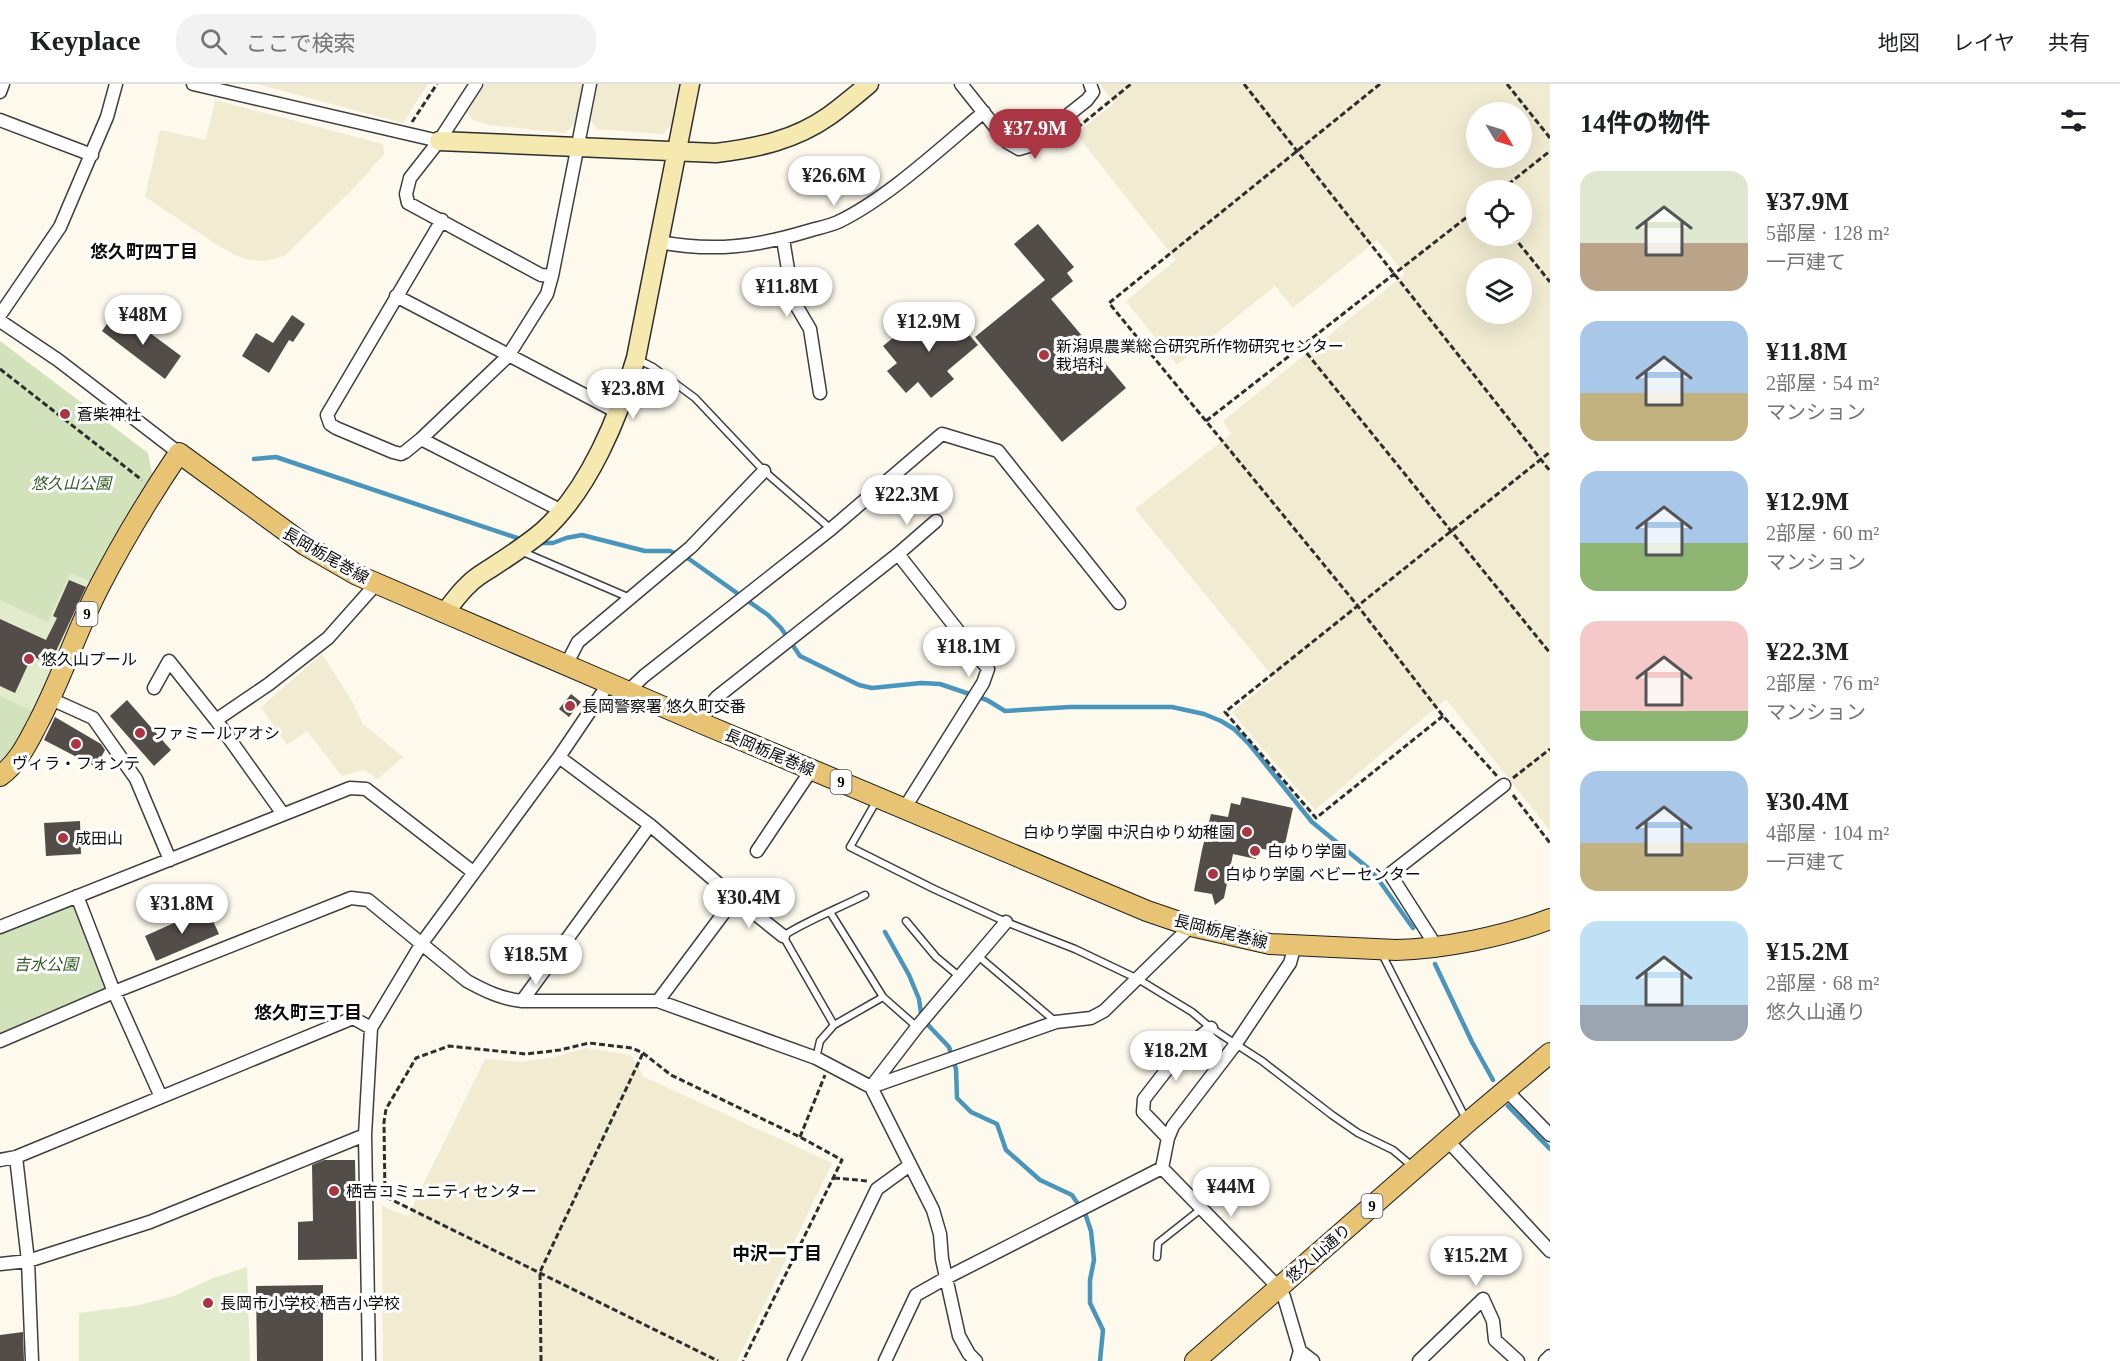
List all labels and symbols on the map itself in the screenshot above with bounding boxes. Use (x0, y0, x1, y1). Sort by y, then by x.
north arrow (1466, 102, 1532, 168)
pin: ¥37.9M (986, 109, 1084, 160)
pin: ¥26.6M (785, 156, 883, 207)
district label: 悠久町四丁目 (90, 242, 198, 262)
pin: ¥11.8M (738, 267, 836, 318)
pin: ¥48M (107, 295, 179, 346)
pin: ¥12.9M (880, 302, 978, 353)
place label: 新潟県農業総合研究所作物研究センター 栽培科 (1056, 338, 1344, 373)
marker: 新潟県農業総合研究所作物研究センター 栽培科 (1037, 348, 1051, 362)
pin: ¥23.8M (584, 369, 682, 420)
place label: 蒼柴神社 (77, 406, 141, 423)
marker: 蒼柴神社 (58, 407, 72, 421)
park label: 悠久山公園 (31, 475, 113, 492)
pin: ¥22.3M (858, 475, 956, 526)
street label: 長岡栃尾巻線 (280, 524, 372, 587)
road number: 9 (76, 602, 98, 626)
pin: ¥18.1M (920, 627, 1018, 678)
place label: 悠久山プール (41, 651, 137, 668)
marker: 悠久山プール (22, 652, 36, 666)
place label: 長岡警察署 悠久町交番 (582, 698, 746, 715)
marker: 長岡警察署 悠久町交番 (563, 699, 577, 713)
place label: ファミールアオシ (152, 725, 280, 742)
marker: ファミールアオシ (133, 726, 147, 740)
street label: 長岡栃尾巻線 (722, 726, 817, 779)
marker: ヴィラ・フォンテ (69, 737, 83, 751)
place label: ヴィラ・フォンテ (12, 755, 140, 772)
road number: 9 (830, 770, 852, 794)
place label: 白ゆり学園 中沢白ゆり幼稚園 (1023, 824, 1235, 841)
marker: 白ゆり学園 中沢白ゆり幼稚園 (1240, 825, 1254, 839)
place label: 成田山 (75, 830, 123, 847)
marker: 成田山 (56, 831, 70, 845)
place label: 白ゆり学園 (1267, 843, 1347, 860)
marker: 白ゆり学園 (1248, 844, 1262, 858)
place label: 白ゆり学園 ベビーセンター (1225, 866, 1421, 883)
marker: 白ゆり学園 ベビーセンター (1206, 867, 1220, 881)
pin: ¥30.4M (700, 878, 798, 929)
pin: ¥31.8M (133, 884, 231, 935)
street label: 長岡栃尾巻線 (1172, 912, 1270, 951)
pin: ¥18.5M (487, 935, 585, 986)
park label: 吉水公園 (14, 956, 80, 973)
district label: 悠久町三丁目 (254, 1003, 362, 1023)
pin: ¥18.2M (1127, 1031, 1225, 1082)
pin: ¥44M (1195, 1167, 1267, 1218)
place label: 栖吉コミュニティセンター (346, 1183, 537, 1200)
marker: 栖吉コミュニティセンター (327, 1184, 341, 1198)
road number: 9 (1362, 1194, 1382, 1218)
street label: 悠久山通り (1283, 1221, 1354, 1286)
pin: ¥15.2M (1427, 1236, 1525, 1287)
district label: 中沢一丁目 (732, 1244, 822, 1264)
place label: 長岡市小学校 栖吉小学校 (220, 1295, 400, 1312)
marker: 長岡市小学校 栖吉小学校 (201, 1296, 215, 1310)

